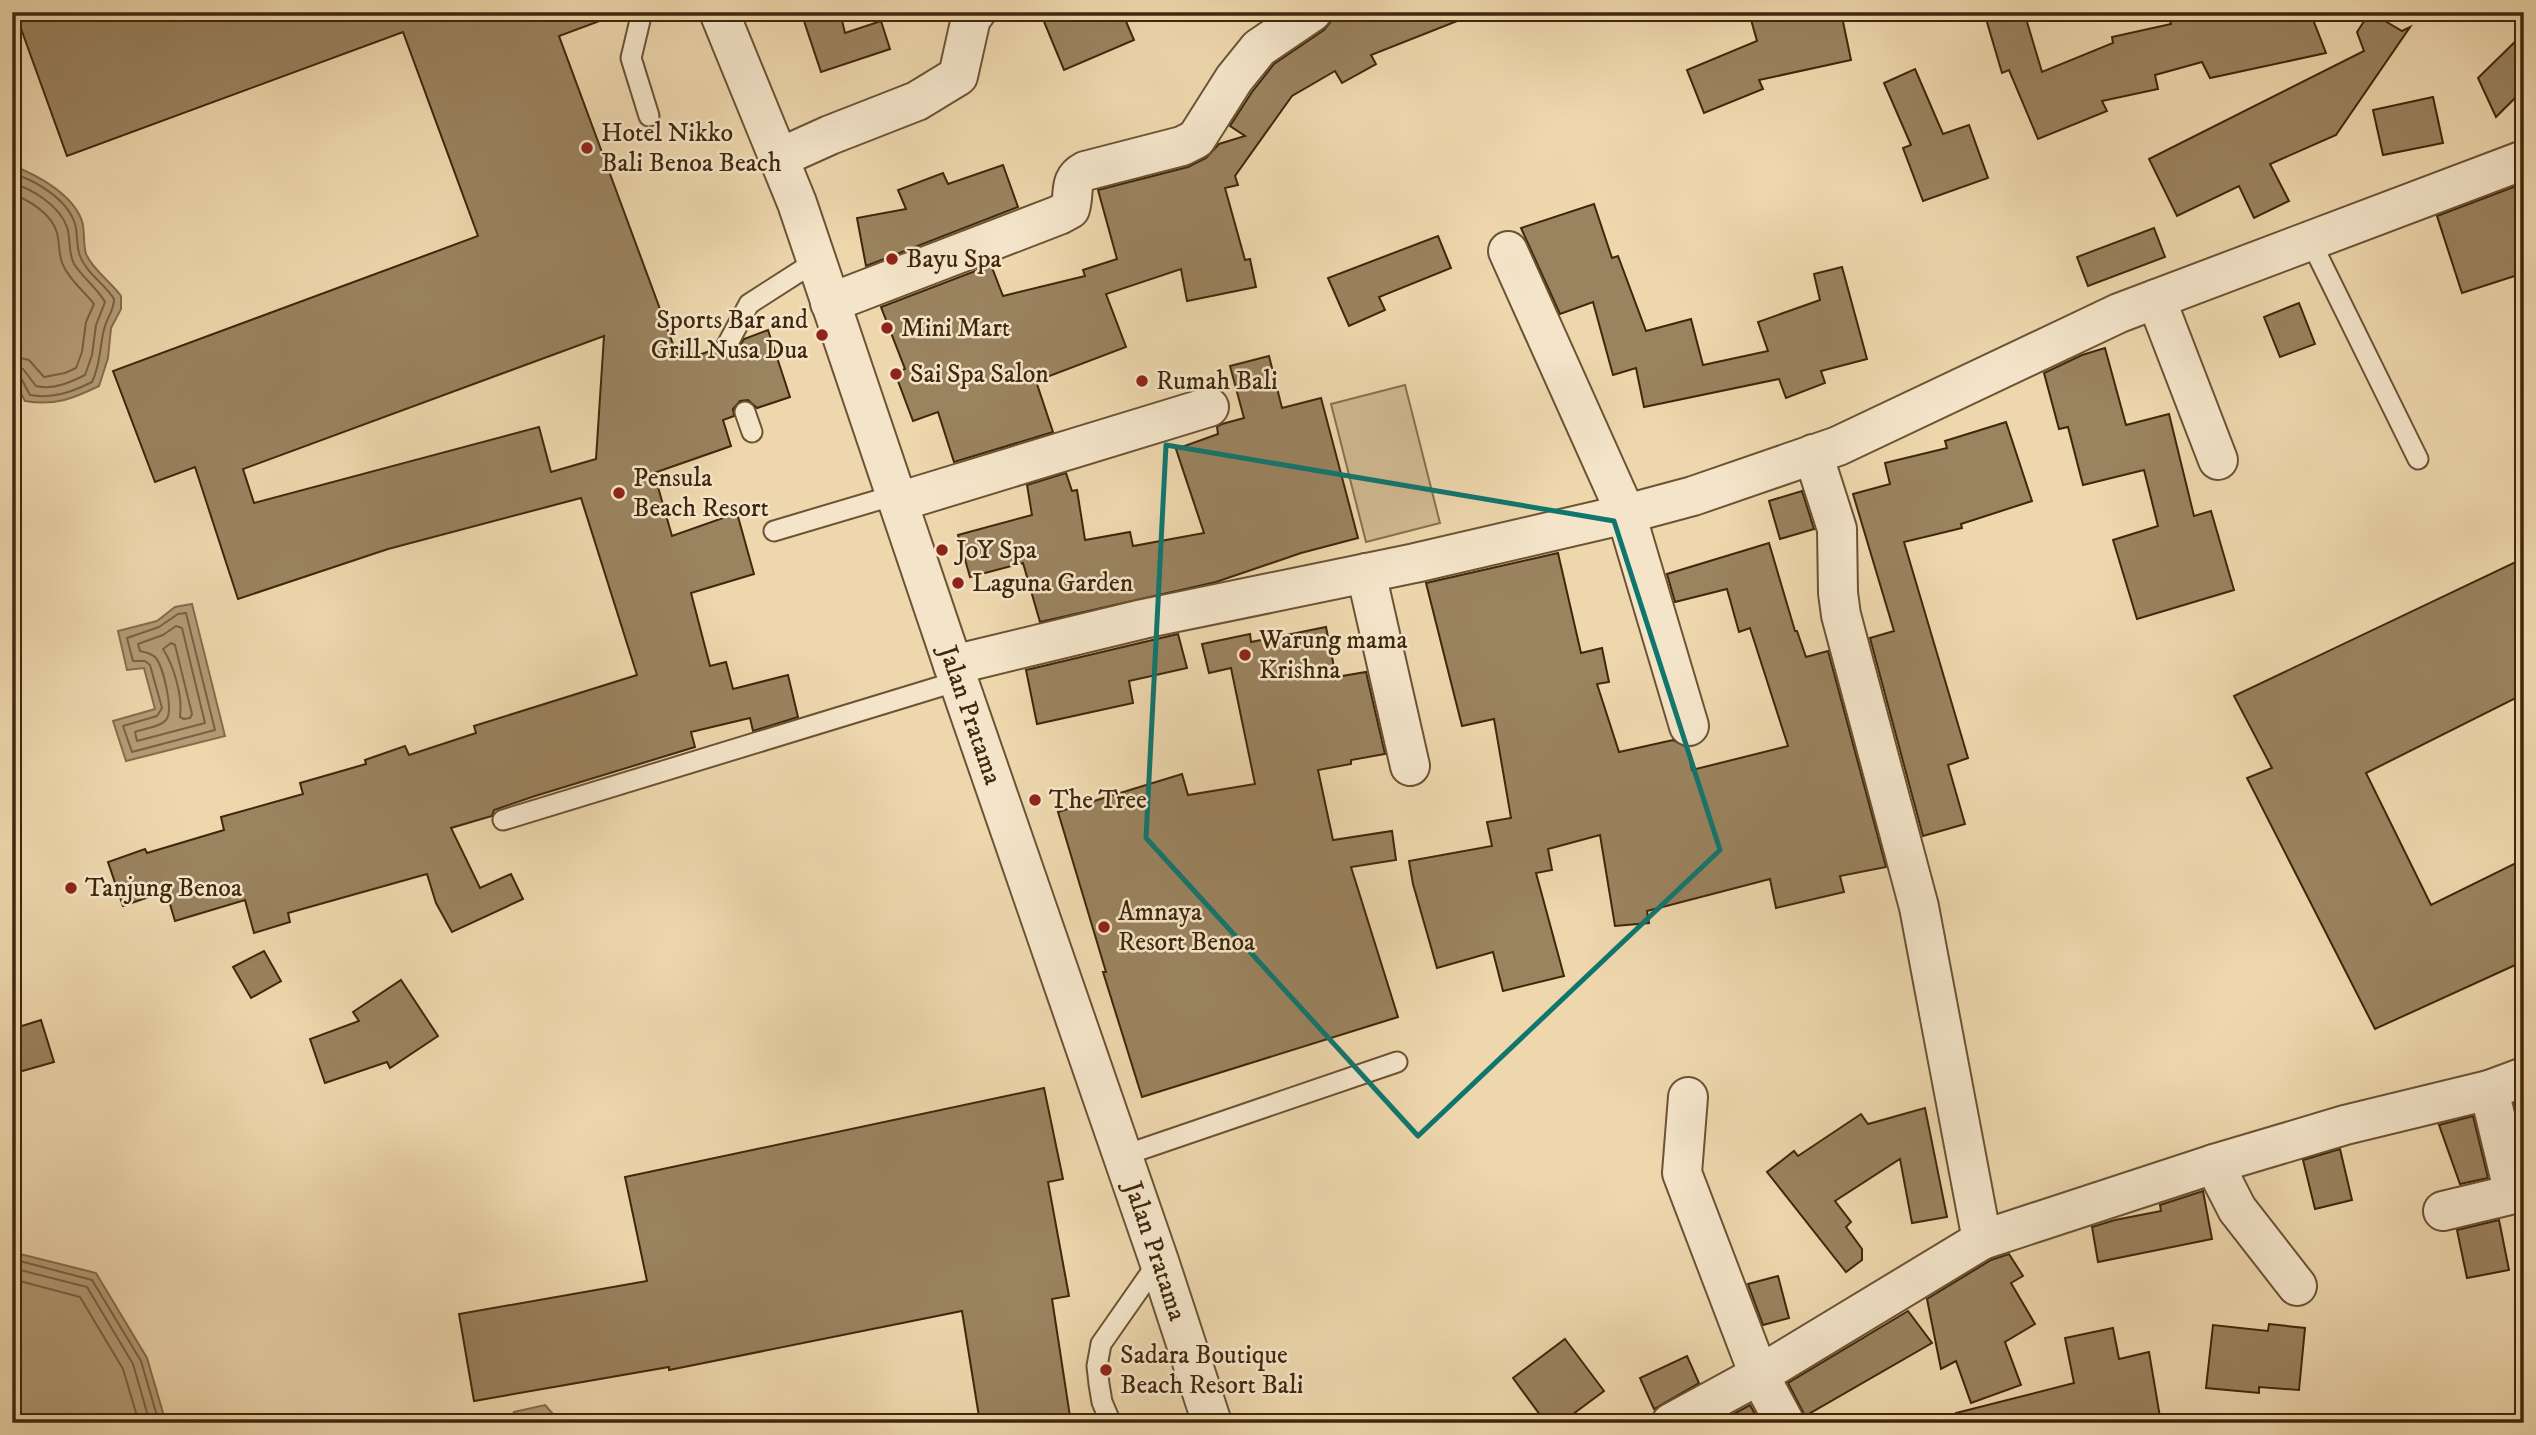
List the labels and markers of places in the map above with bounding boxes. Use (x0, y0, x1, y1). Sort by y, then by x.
place label: Hotel Nikko Bali Benoa Beach (601, 117, 782, 180)
marker: Hotel Nikko Bali Benoa Beach (579, 140, 595, 156)
place label: Bayu Spa (906, 243, 1002, 276)
marker: Bayu Spa (884, 251, 900, 267)
place label: Sports Bar and Grill Nusa Dua (651, 304, 808, 367)
place label: Mini Mart (901, 312, 1010, 345)
marker: Mini Mart (879, 320, 895, 336)
marker: Sports Bar and Grill Nusa Dua (814, 327, 830, 343)
place label: Sai Spa Salon (910, 358, 1049, 391)
place label: Rumah Bali (1156, 365, 1278, 398)
marker: Sai Spa Salon (888, 366, 904, 382)
marker: Rumah Bali (1134, 373, 1150, 389)
place label: Pensula Beach Resort (633, 462, 769, 525)
marker: Pensula Beach Resort (611, 485, 627, 501)
place label: JoY Spa (954, 534, 1037, 567)
marker: JoY Spa (934, 542, 950, 558)
place label: Laguna Garden (972, 567, 1134, 600)
marker: Laguna Garden (950, 575, 966, 591)
place label: Warung mama Krishna (1258, 624, 1408, 687)
marker: Warung mama Krishna (1237, 647, 1253, 663)
place label: The Tree (1049, 784, 1147, 817)
marker: The Tree (1027, 792, 1043, 808)
place label: Tanjung Benoa (85, 872, 242, 905)
marker: Tanjung Benoa (63, 880, 79, 896)
place label: Amnaya Resort Benoa (1118, 896, 1255, 959)
marker: Amnaya Resort Benoa (1096, 919, 1112, 935)
place label: Sadara Boutique Beach Resort Bali (1120, 1339, 1303, 1402)
marker: Sadara Boutique Beach Resort Bali (1098, 1362, 1114, 1378)

